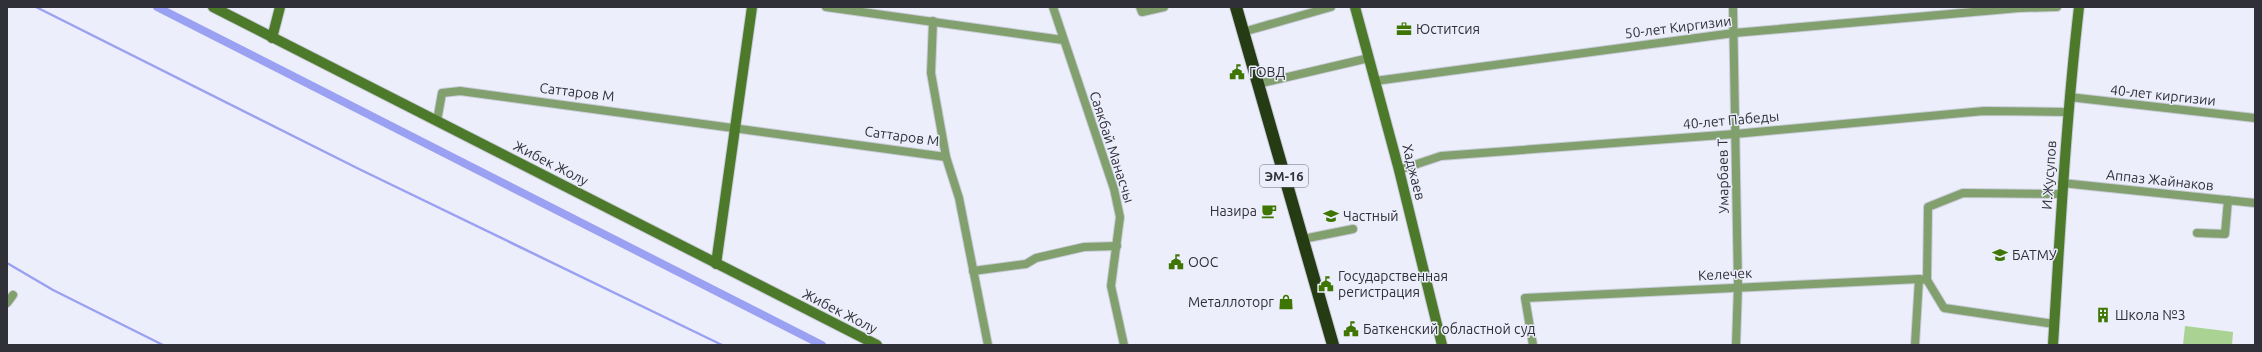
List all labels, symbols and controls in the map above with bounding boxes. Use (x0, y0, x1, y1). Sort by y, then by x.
street label: 50-лет Киргизии (1624, 13, 1732, 41)
office icon: Юститсия (1395, 20, 1413, 38)
place label: Юститсия (1416, 21, 1480, 37)
public building icon: ГОВД (1228, 63, 1246, 81)
place label: ГОВД (1249, 64, 1285, 80)
street label: Саттаров М (539, 79, 615, 105)
street label: 40-лет киргизии (2109, 81, 2217, 109)
street label: Саякбай Манасчы (1086, 89, 1138, 205)
street label: 40-лет Пабеды (1682, 108, 1780, 132)
street label: Саттаров М (864, 123, 940, 149)
street label: Жибек Жолу (511, 137, 591, 189)
street label: Умарбаев Т (1714, 138, 1732, 214)
street label: И.Жусупов (2039, 140, 2059, 210)
street label: Хаджаев (1399, 142, 1429, 202)
road number: ЭМ-16 (1260, 165, 1308, 187)
street label: Аппаз Жайнаков (2105, 166, 2215, 194)
cafe icon: Назира (1260, 202, 1278, 220)
place label: Назира (1210, 203, 1257, 219)
school or university icon: Частный (1322, 207, 1340, 225)
place label: Частный (1343, 208, 1399, 224)
school or university icon: БАТМУ (1991, 246, 2009, 264)
place label: БАТМУ (2012, 247, 2057, 263)
public building icon: ООС (1167, 253, 1185, 271)
place label: ООС (1188, 254, 1219, 270)
street label: Келечек (1697, 265, 1753, 283)
place label: Государственная регистрация (1338, 268, 1448, 300)
public building icon: Государственная регистрация (1317, 275, 1335, 293)
street label: Жибек Жолу (800, 285, 880, 337)
shop icon: Металлоторг (1277, 293, 1295, 311)
place label: Металлоторг (1188, 294, 1274, 310)
building icon: Школа №3 (2094, 306, 2112, 324)
place label: Школа №3 (2115, 307, 2186, 323)
public building icon: Баткенский областной суд (1342, 320, 1360, 338)
place label: Баткенский областной суд (1363, 321, 1535, 337)

